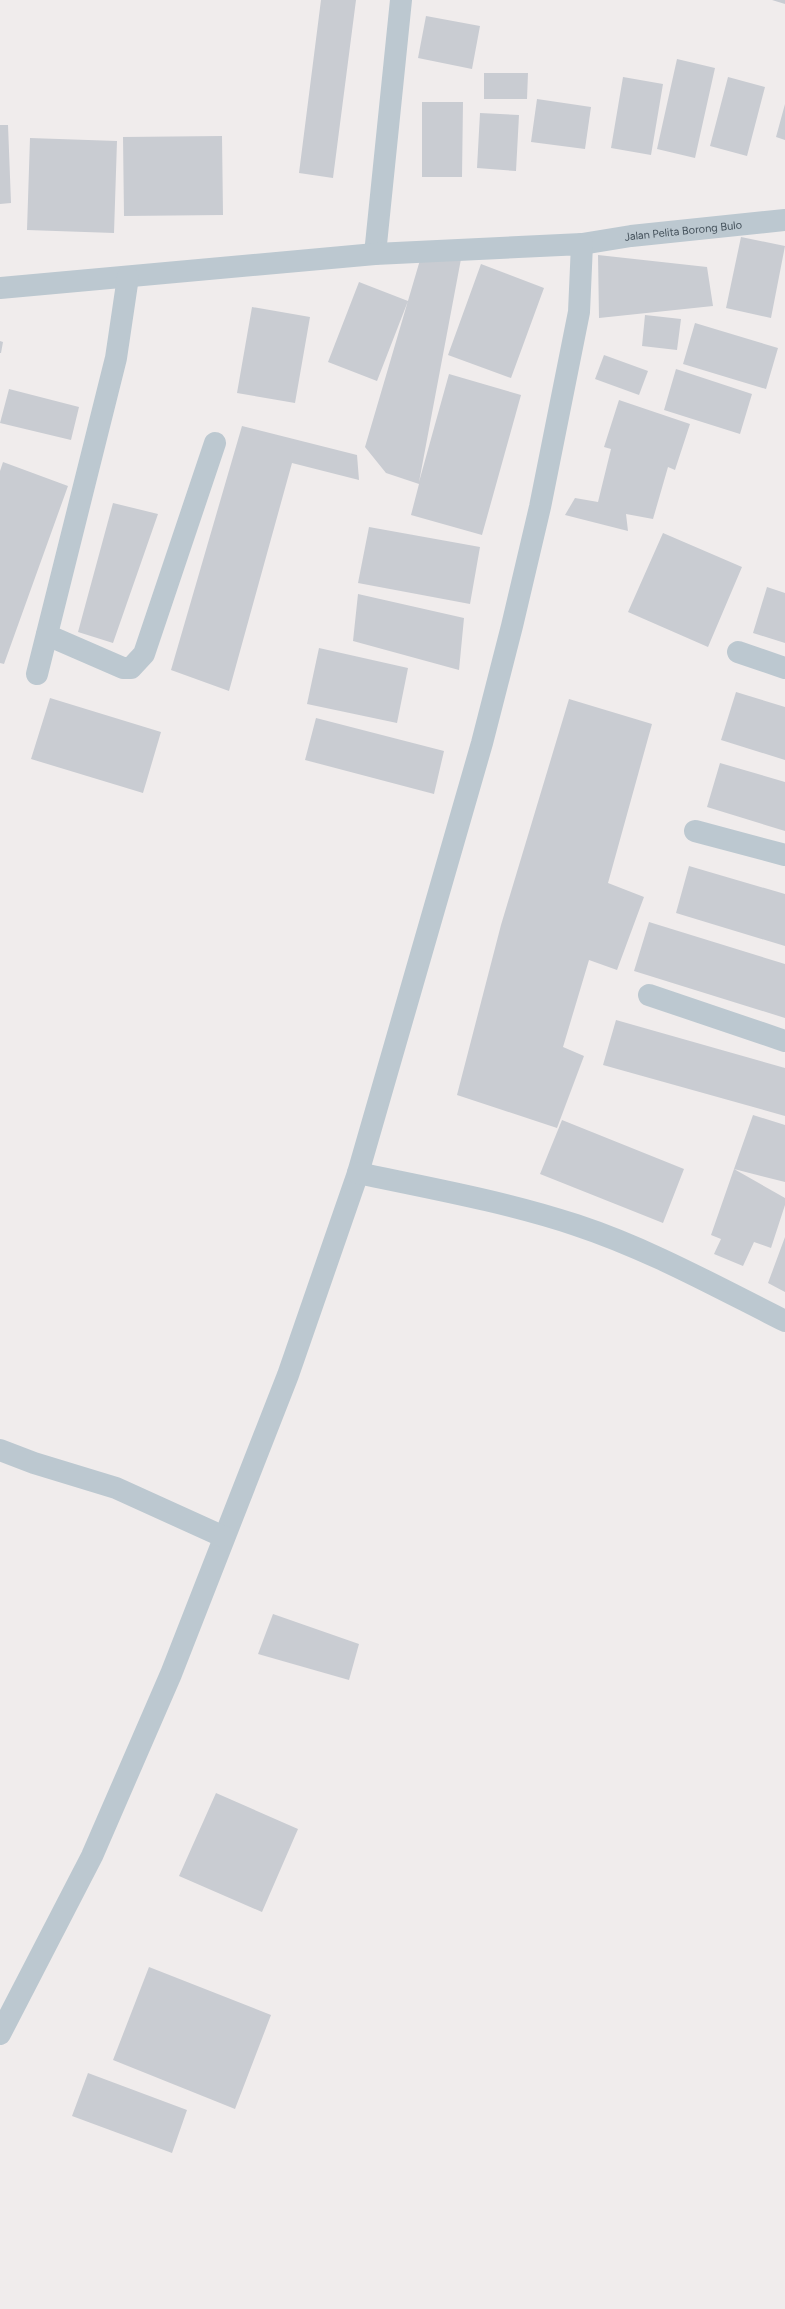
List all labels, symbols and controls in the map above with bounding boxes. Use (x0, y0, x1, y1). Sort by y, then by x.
street label: Jalan Pelita Borong Bulo (623, 218, 743, 244)

